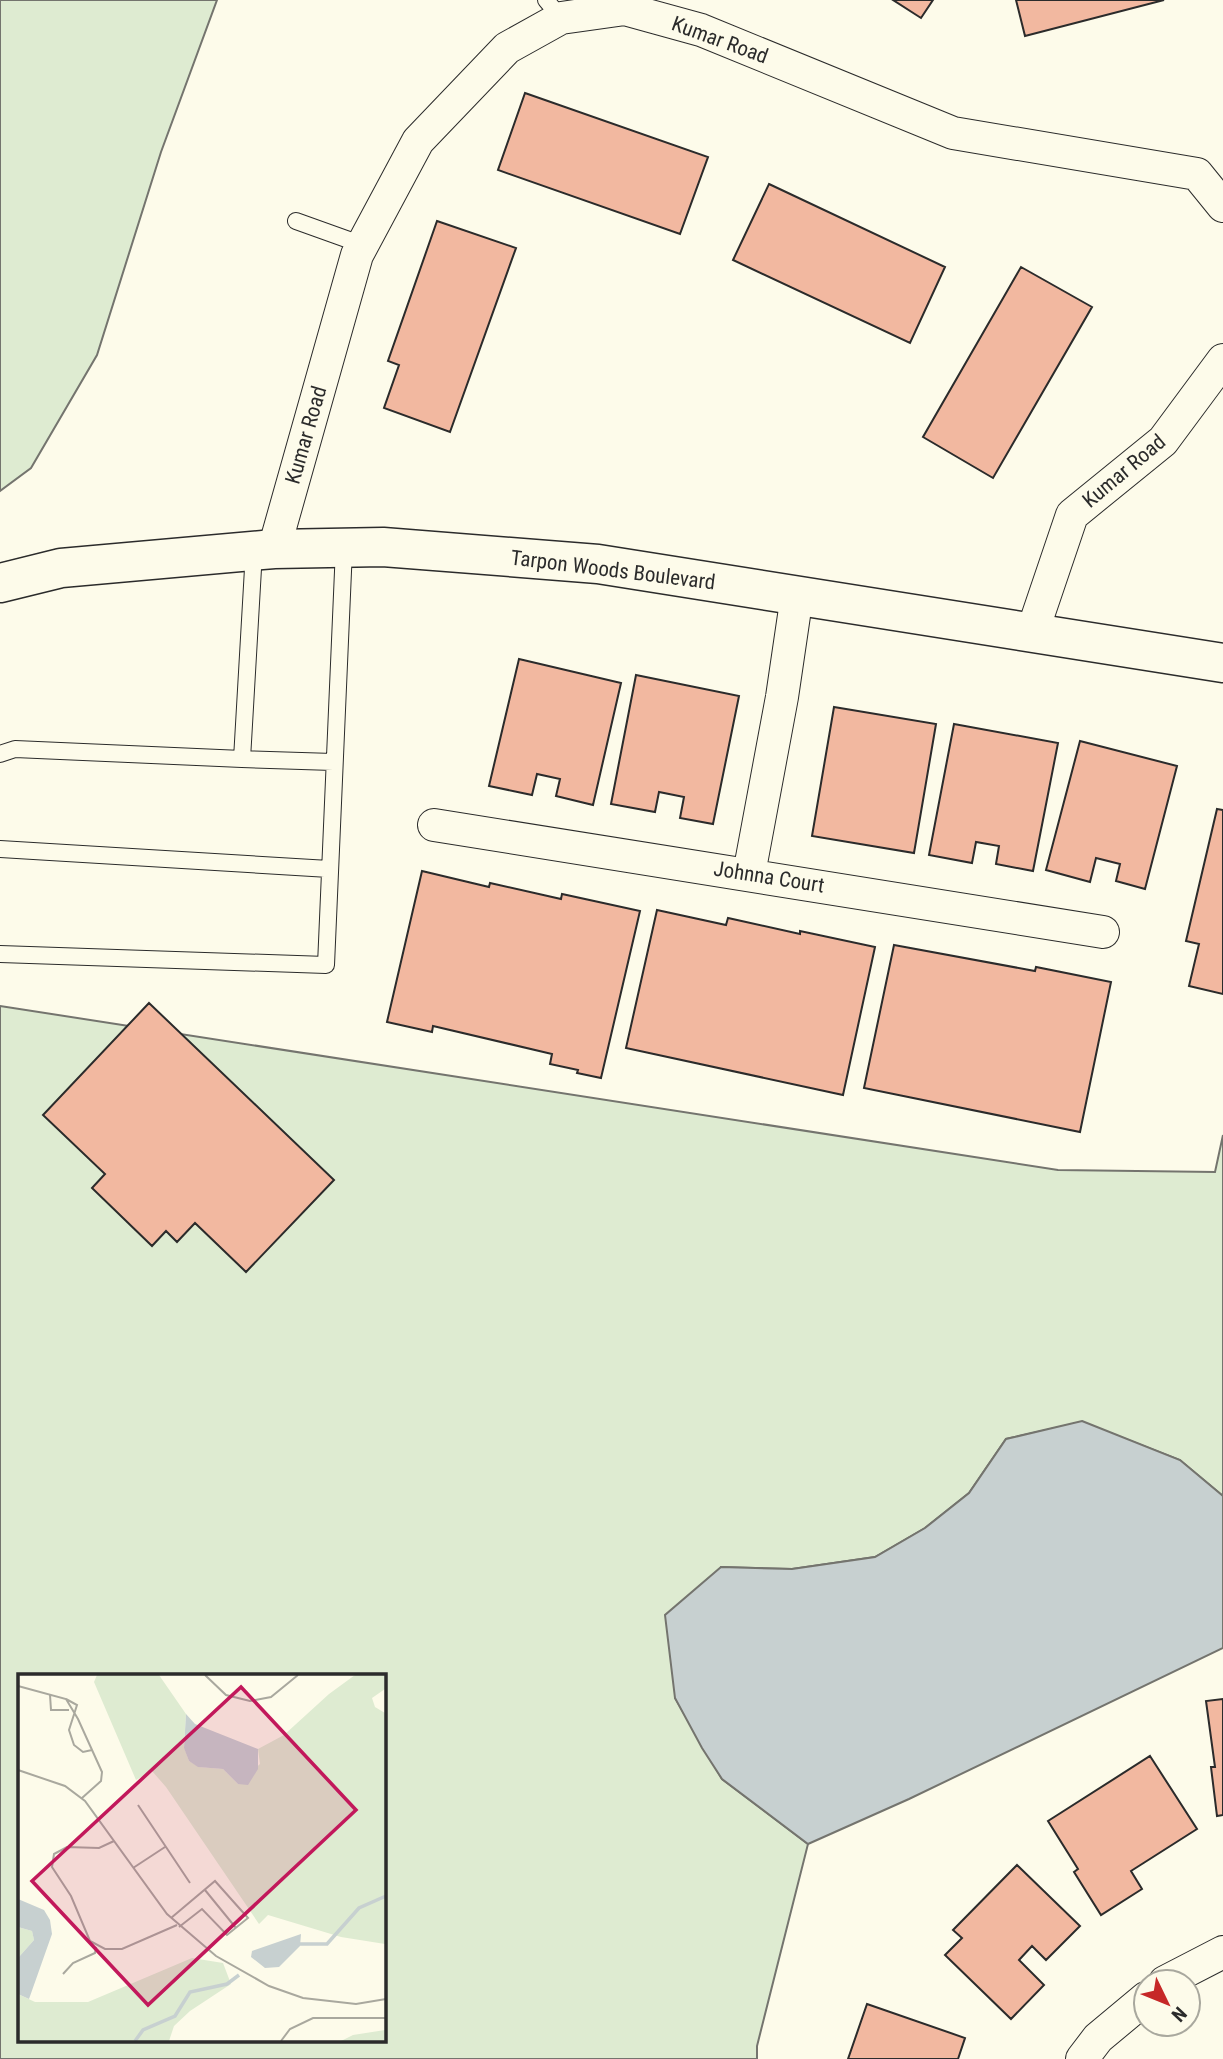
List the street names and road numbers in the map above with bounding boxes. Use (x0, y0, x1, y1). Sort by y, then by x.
street label: Kumar Road (669, 12, 771, 68)
street label: Kumar Road (281, 383, 331, 487)
street label: Kumar Road (1078, 429, 1170, 513)
street label: Tarpon Woods Boulevard (509, 546, 717, 594)
street label: Johnna Court (712, 856, 826, 898)

